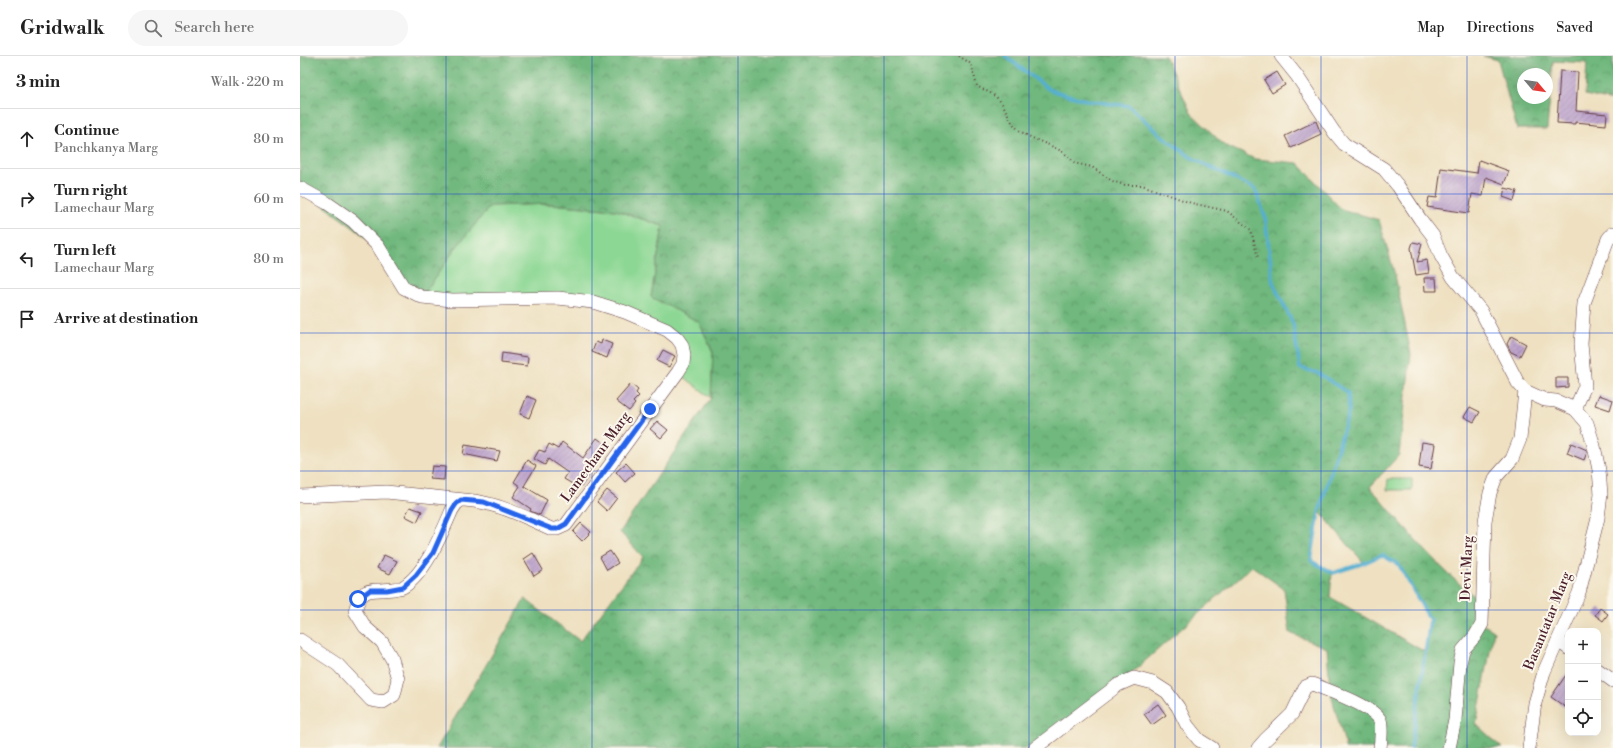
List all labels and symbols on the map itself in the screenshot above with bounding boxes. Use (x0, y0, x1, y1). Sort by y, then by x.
north arrow (1517, 68, 1553, 104)
route end (641, 400, 659, 418)
street label: Lamechaur Marg (557, 408, 635, 506)
street label: Devi Marg (1457, 534, 1477, 601)
street label: Basantatar Marg (1520, 568, 1576, 674)
route start (349, 590, 367, 608)

